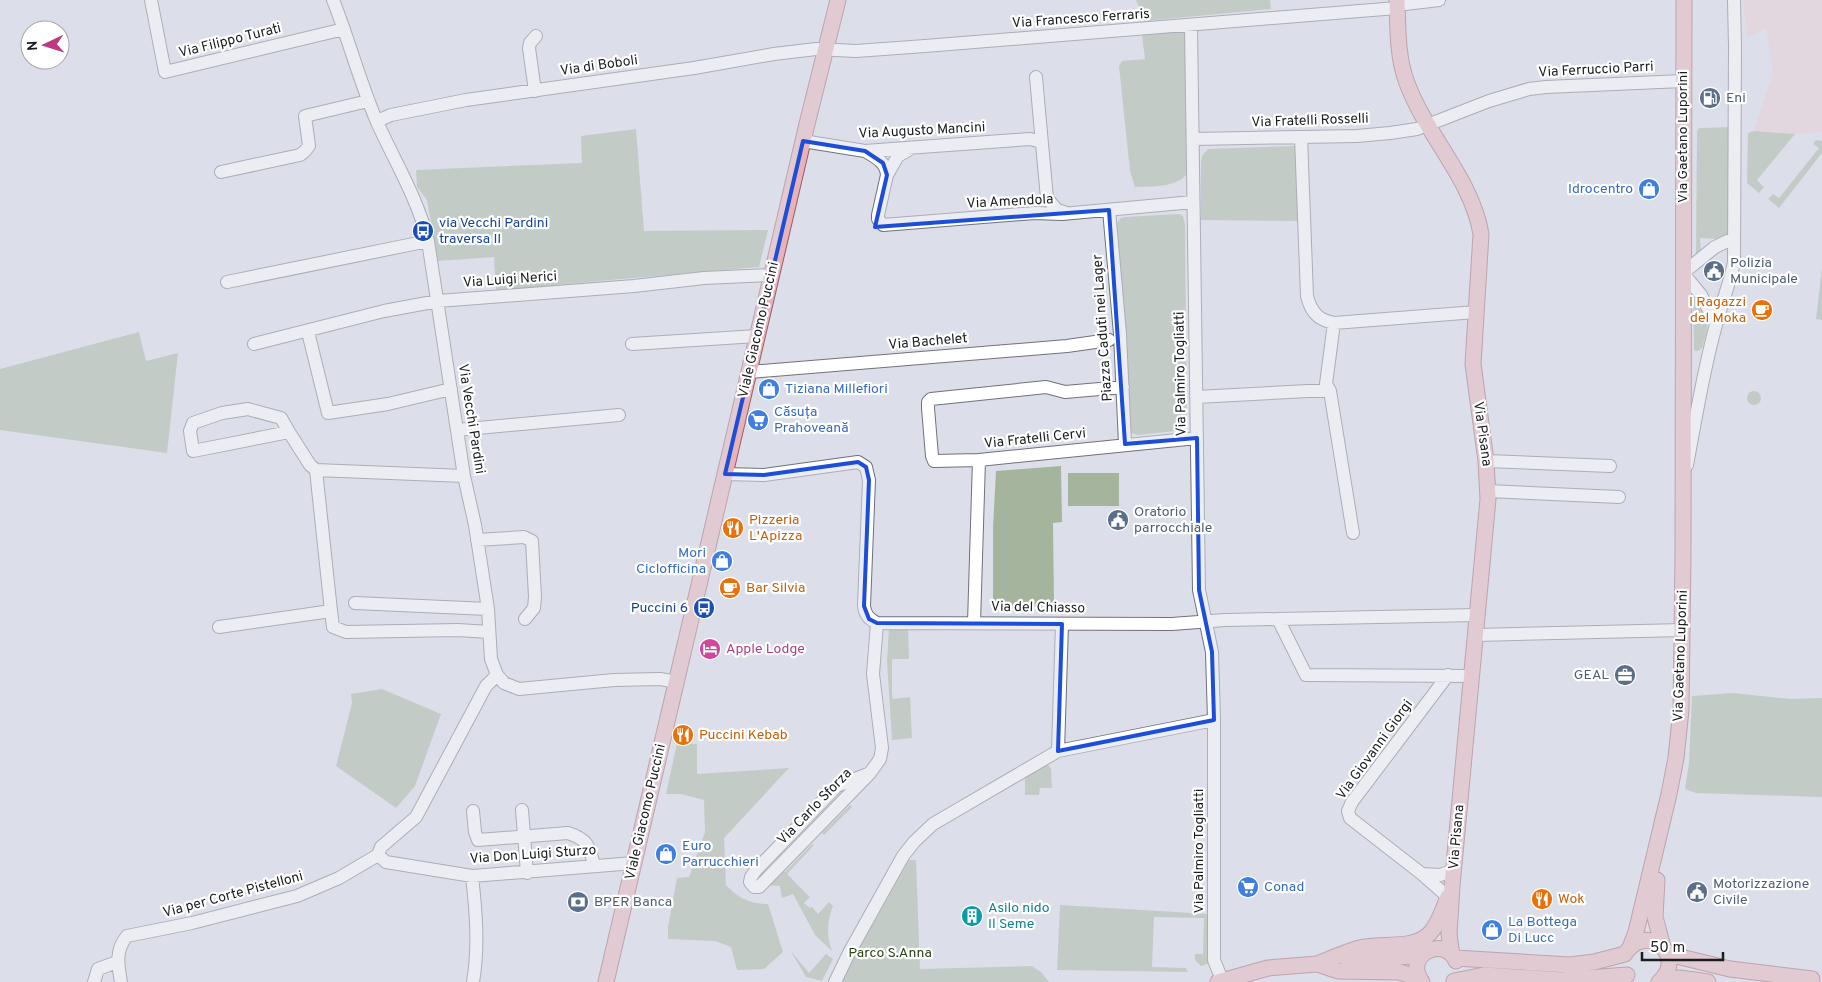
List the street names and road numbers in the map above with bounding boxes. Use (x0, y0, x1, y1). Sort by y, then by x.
street label: Via Francesco Ferraris (1012, 6, 1150, 32)
street label: Via Filippo Turati (177, 20, 283, 62)
street label: Via di Boboli (559, 52, 639, 80)
street label: Via Ferruccio Parri (1538, 58, 1654, 82)
street label: Via Gaetano Luporini (1675, 71, 1692, 203)
street label: Via Fratelli Rosselli (1251, 110, 1369, 132)
street label: Via Augusto Mancini (858, 119, 986, 143)
street label: Via Amendola (966, 191, 1054, 213)
street label: Piazza Caduti nei Lager (1089, 253, 1117, 402)
street label: Viale Giacomo Puccini (735, 260, 783, 400)
street label: Via Luigi Nerici (462, 268, 558, 292)
street label: Via Palmiro Togliatti (1171, 311, 1191, 437)
street label: Via Bachelet (888, 330, 968, 354)
street label: Via Vecchi Pardini (454, 363, 488, 475)
street label: Via Pisana (1469, 401, 1495, 467)
street label: Via Fratelli Cervi (983, 425, 1087, 453)
street label: Via Gaetano Luporini (1670, 590, 1692, 722)
street label: Via del Chiasso (991, 599, 1086, 617)
street label: Via Giovanni Giorgi (1333, 697, 1417, 803)
street label: Viale Giacomo Puccini (622, 742, 670, 882)
street label: Via Carlo Sforza (774, 765, 856, 849)
street label: Via Palmiro Togliatti (1191, 789, 1208, 913)
street label: Via Pisana (1446, 804, 1468, 870)
street label: Via Don Luigi Sturzo (469, 842, 597, 868)
street label: Via per Corte Pistelloni (161, 868, 305, 922)

